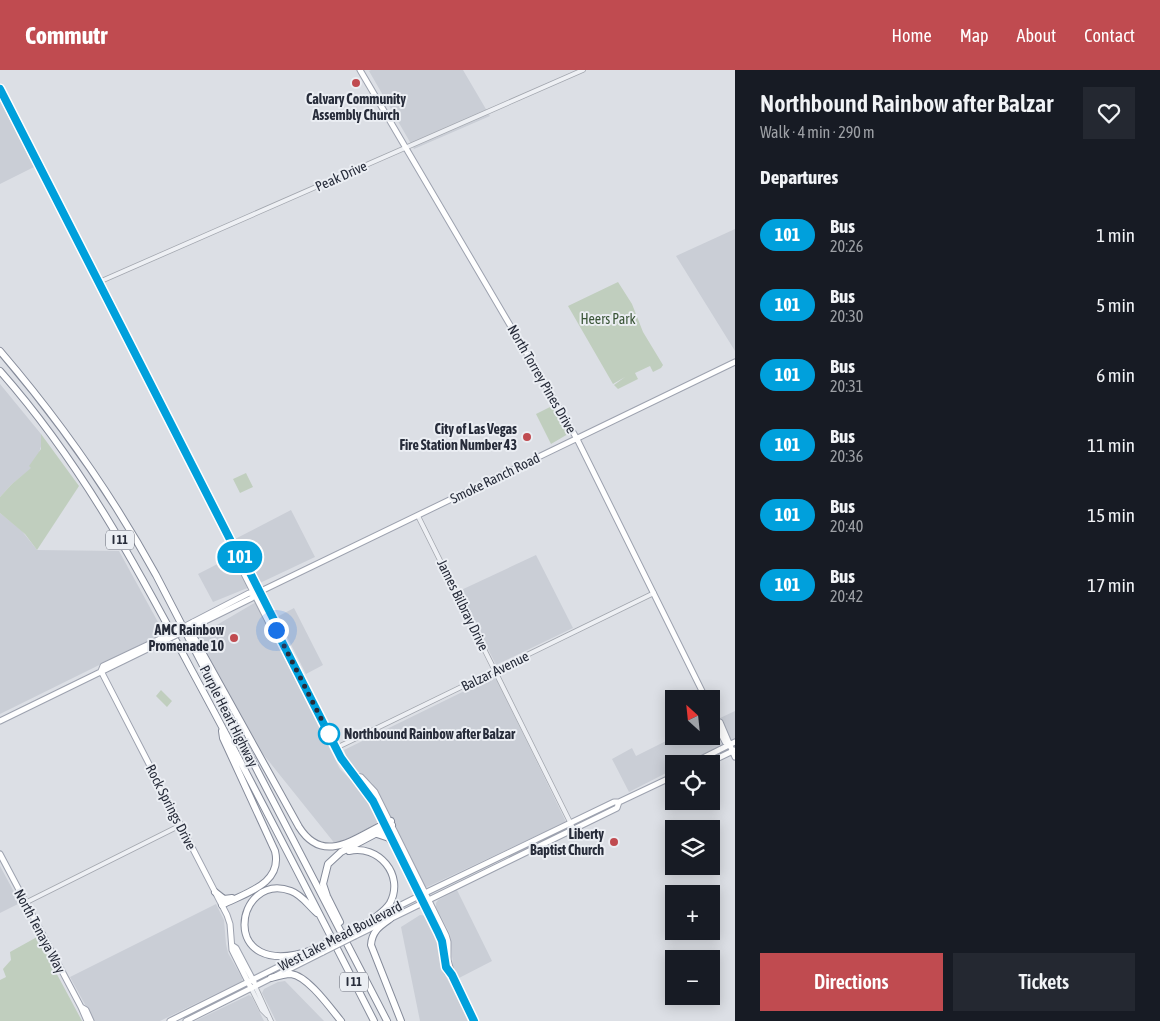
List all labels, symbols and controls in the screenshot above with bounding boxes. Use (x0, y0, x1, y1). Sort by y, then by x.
text: Commutr (25, 22, 107, 49)
text: Home (892, 25, 932, 46)
text: Map (960, 25, 989, 46)
text: About (1017, 25, 1056, 46)
text: Contact (1084, 25, 1135, 46)
marker: Calvary Community Assembly Church (350, 77, 362, 89)
button: heart (1083, 87, 1135, 139)
text: Northbound Rainbow after Balzar (760, 90, 1053, 117)
place label: Calvary Community Assembly Church (306, 91, 406, 123)
text: Walk · 4 min · 290 m (760, 123, 874, 141)
street label: Peak Drive (313, 158, 369, 194)
text: Departures (760, 166, 838, 188)
text: Bus (830, 215, 855, 237)
text: 101 (775, 224, 800, 245)
text: 1 min (1096, 224, 1135, 246)
text: 20:26 (830, 237, 863, 255)
text: Bus (830, 285, 855, 307)
text: 101 (775, 294, 800, 315)
text: 5 min (1096, 294, 1135, 316)
text: 20:30 (830, 307, 863, 325)
park label: Heers Park (580, 311, 636, 327)
street label: North Torrey Pines Drive (504, 322, 580, 436)
text: Bus (830, 355, 855, 377)
text: 101 (775, 364, 800, 385)
text: 6 min (1096, 364, 1135, 386)
text: 20:31 (830, 377, 863, 395)
place label: City of Las Vegas Fire Station Number 43 (399, 421, 517, 453)
text: Bus (830, 425, 855, 447)
marker: City of Las Vegas Fire Station Number 43 (521, 431, 533, 443)
text: 101 (775, 434, 800, 455)
text: 11 min (1087, 434, 1135, 456)
text: 20:36 (830, 447, 863, 465)
street label: Smoke Ranch Road (448, 449, 542, 507)
text: Bus (830, 495, 855, 517)
text: 101 (775, 504, 800, 525)
text: 15 min (1087, 504, 1135, 526)
text: 20:40 (830, 517, 863, 535)
road number: I 11 (106, 530, 134, 550)
line badge: 101 (211, 541, 269, 573)
text: 101 (227, 546, 253, 567)
street label: James Bilbray Drive (434, 557, 492, 653)
text: Bus (830, 565, 855, 587)
text: 101 (775, 574, 800, 595)
text: 17 min (1087, 574, 1135, 596)
text: 20:42 (830, 587, 863, 605)
your location (264, 618, 289, 643)
place label: AMC Rainbow Promenade 10 (149, 622, 225, 654)
marker: AMC Rainbow Promenade 10 (228, 632, 240, 644)
street label: Balzar Avenue (459, 648, 531, 694)
street label: Purple Heart Highway (196, 663, 262, 770)
north arrow (665, 690, 720, 745)
map controls (665, 690, 720, 1005)
marker: Northbound Rainbow after Balzar (318, 723, 340, 745)
place label: Northbound Rainbow after Balzar (344, 726, 516, 742)
button: locate (665, 755, 720, 810)
street label: Rock Springs Drive (143, 762, 199, 852)
button: layers (665, 820, 720, 875)
place label: Liberty Baptist Church (530, 826, 604, 858)
marker: Liberty Baptist Church (608, 836, 620, 848)
button: + (665, 885, 720, 940)
street label: North Tenaya Way (11, 886, 69, 976)
street label: West Lake Mead Boulevard (276, 898, 404, 974)
button: − (665, 950, 720, 1005)
button: Directions (760, 953, 943, 1011)
button: Tickets (953, 953, 1135, 1011)
road number: I 11 (340, 972, 368, 992)

